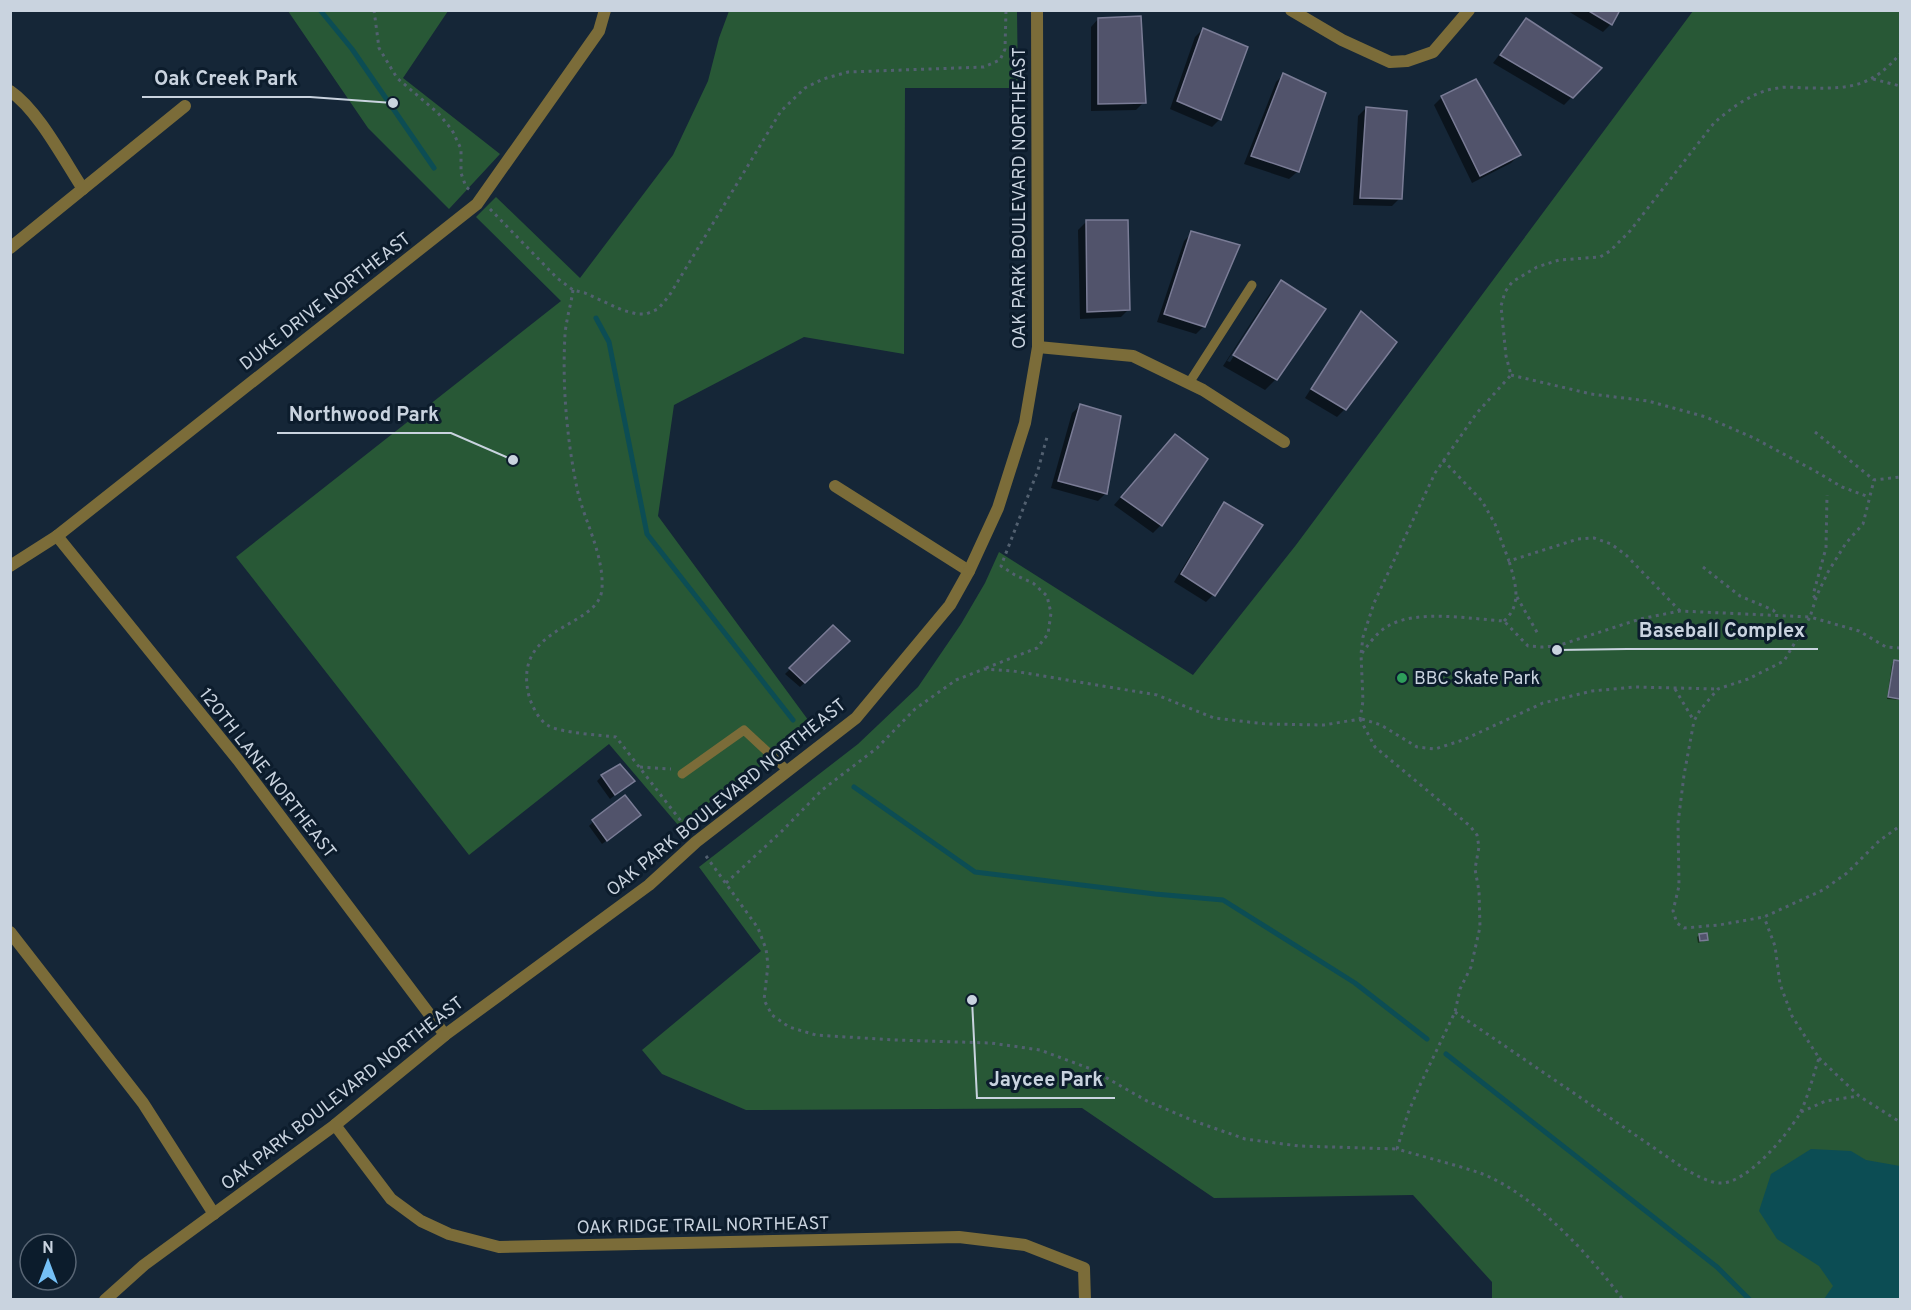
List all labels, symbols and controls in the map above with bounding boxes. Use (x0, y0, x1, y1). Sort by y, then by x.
street label: OAK PARK BOULEVARD NORTHEAST (1009, 47, 1032, 349)
callout: Oak Creek Park (142, 59, 310, 97)
text: Oak Creek Park (154, 67, 298, 93)
street label: DUKE DRIVE NORTHEAST (236, 228, 416, 376)
callout: Northwood Park (277, 395, 451, 433)
text: Northwood Park (289, 403, 439, 429)
callout: Baseball Complex (1627, 611, 1818, 649)
text: Baseball Complex (1639, 619, 1805, 645)
place label: BBC Skate Park (1414, 668, 1540, 691)
marker: BBC Skate Park (1395, 671, 1409, 685)
street label: 120TH LANE NORTHEAST (193, 684, 340, 864)
street label: OAK PARK BOULEVARD NORTHEAST (602, 694, 852, 902)
street label: OAK PARK BOULEVARD NORTHEAST (217, 992, 469, 1196)
callout: Jaycee Park (977, 1060, 1115, 1098)
text: Jaycee Park (989, 1068, 1103, 1094)
street label: OAK RIDGE TRAIL NORTHEAST (576, 1213, 830, 1240)
north arrow (18, 1232, 78, 1292)
text: N (42, 1239, 54, 1259)

